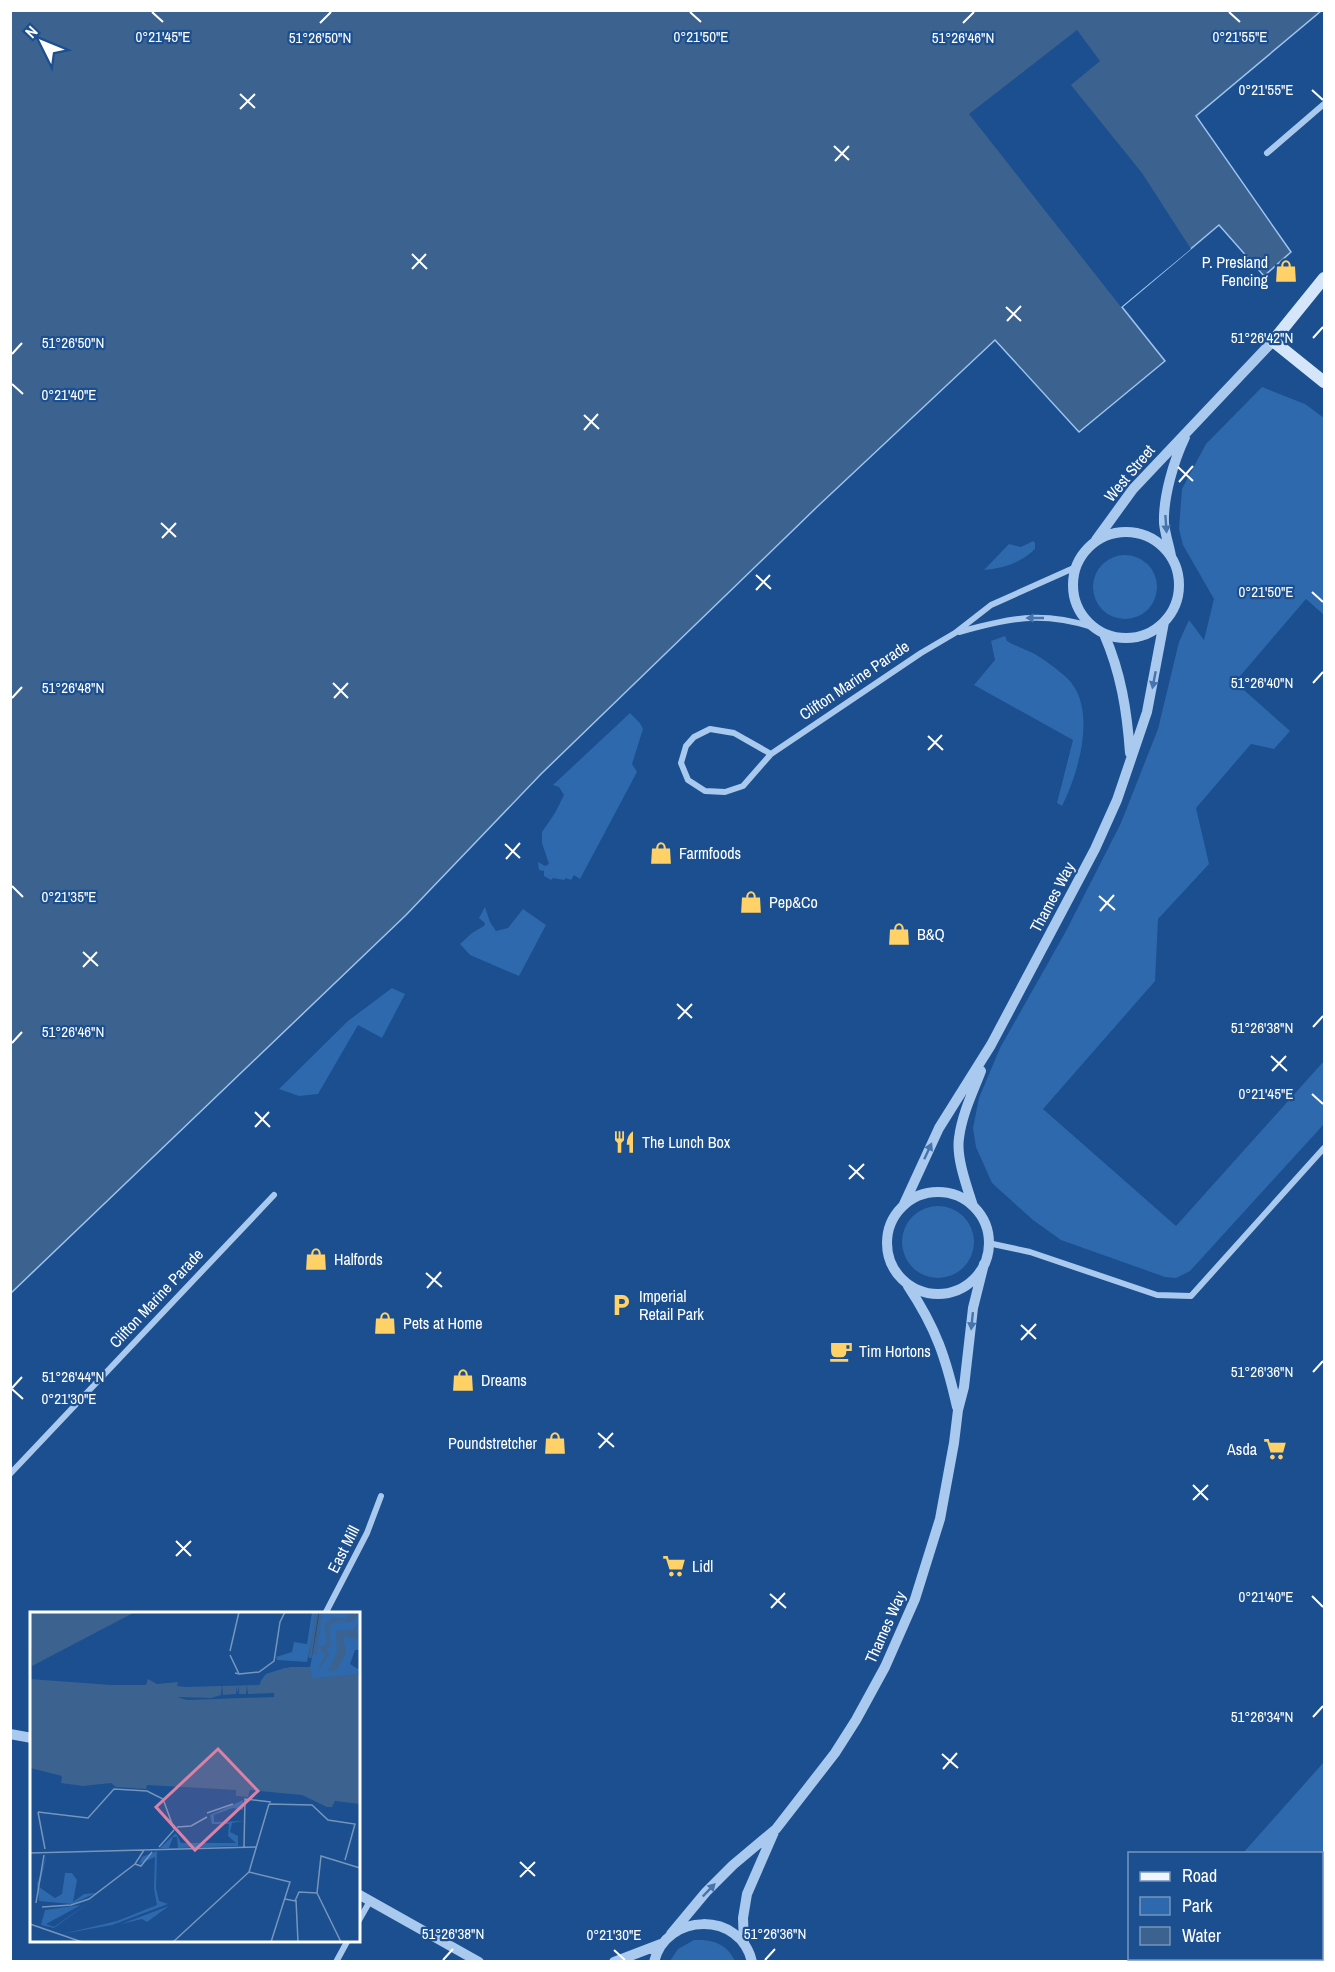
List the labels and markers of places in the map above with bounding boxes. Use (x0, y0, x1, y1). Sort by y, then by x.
place label: P. Presland Fencing (1202, 251, 1269, 291)
shop icon: P. Presland Fencing (1273, 258, 1299, 284)
shop icon: Farmfoods (648, 840, 674, 866)
place label: Farmfoods (679, 842, 741, 864)
shop icon: Pep&Co (738, 889, 764, 915)
place label: Pep&Co (769, 891, 818, 913)
shop icon: B&Q (886, 921, 912, 947)
place label: B&Q (917, 923, 945, 945)
restaurant icon: The Lunch Box (611, 1129, 637, 1155)
place label: The Lunch Box (642, 1131, 731, 1153)
shop icon: Halfords (303, 1246, 329, 1272)
place label: Halfords (334, 1248, 383, 1270)
place label: Imperial Retail Park (639, 1285, 704, 1325)
parking icon: Imperial Retail Park (608, 1292, 634, 1318)
shop icon: Pets at Home (372, 1310, 398, 1336)
place label: Pets at Home (403, 1312, 483, 1334)
cafe icon: Tim Hortons (828, 1338, 854, 1364)
place label: Tim Hortons (859, 1340, 931, 1362)
shop icon: Dreams (450, 1367, 476, 1393)
place label: Dreams (481, 1369, 527, 1391)
shop icon: Poundstretcher (542, 1430, 568, 1456)
place label: Poundstretcher (448, 1432, 538, 1454)
supermarket icon: Asda (1262, 1436, 1288, 1462)
place label: Asda (1226, 1438, 1258, 1460)
supermarket icon: Lidl (661, 1553, 687, 1579)
place label: Lidl (692, 1555, 713, 1577)

